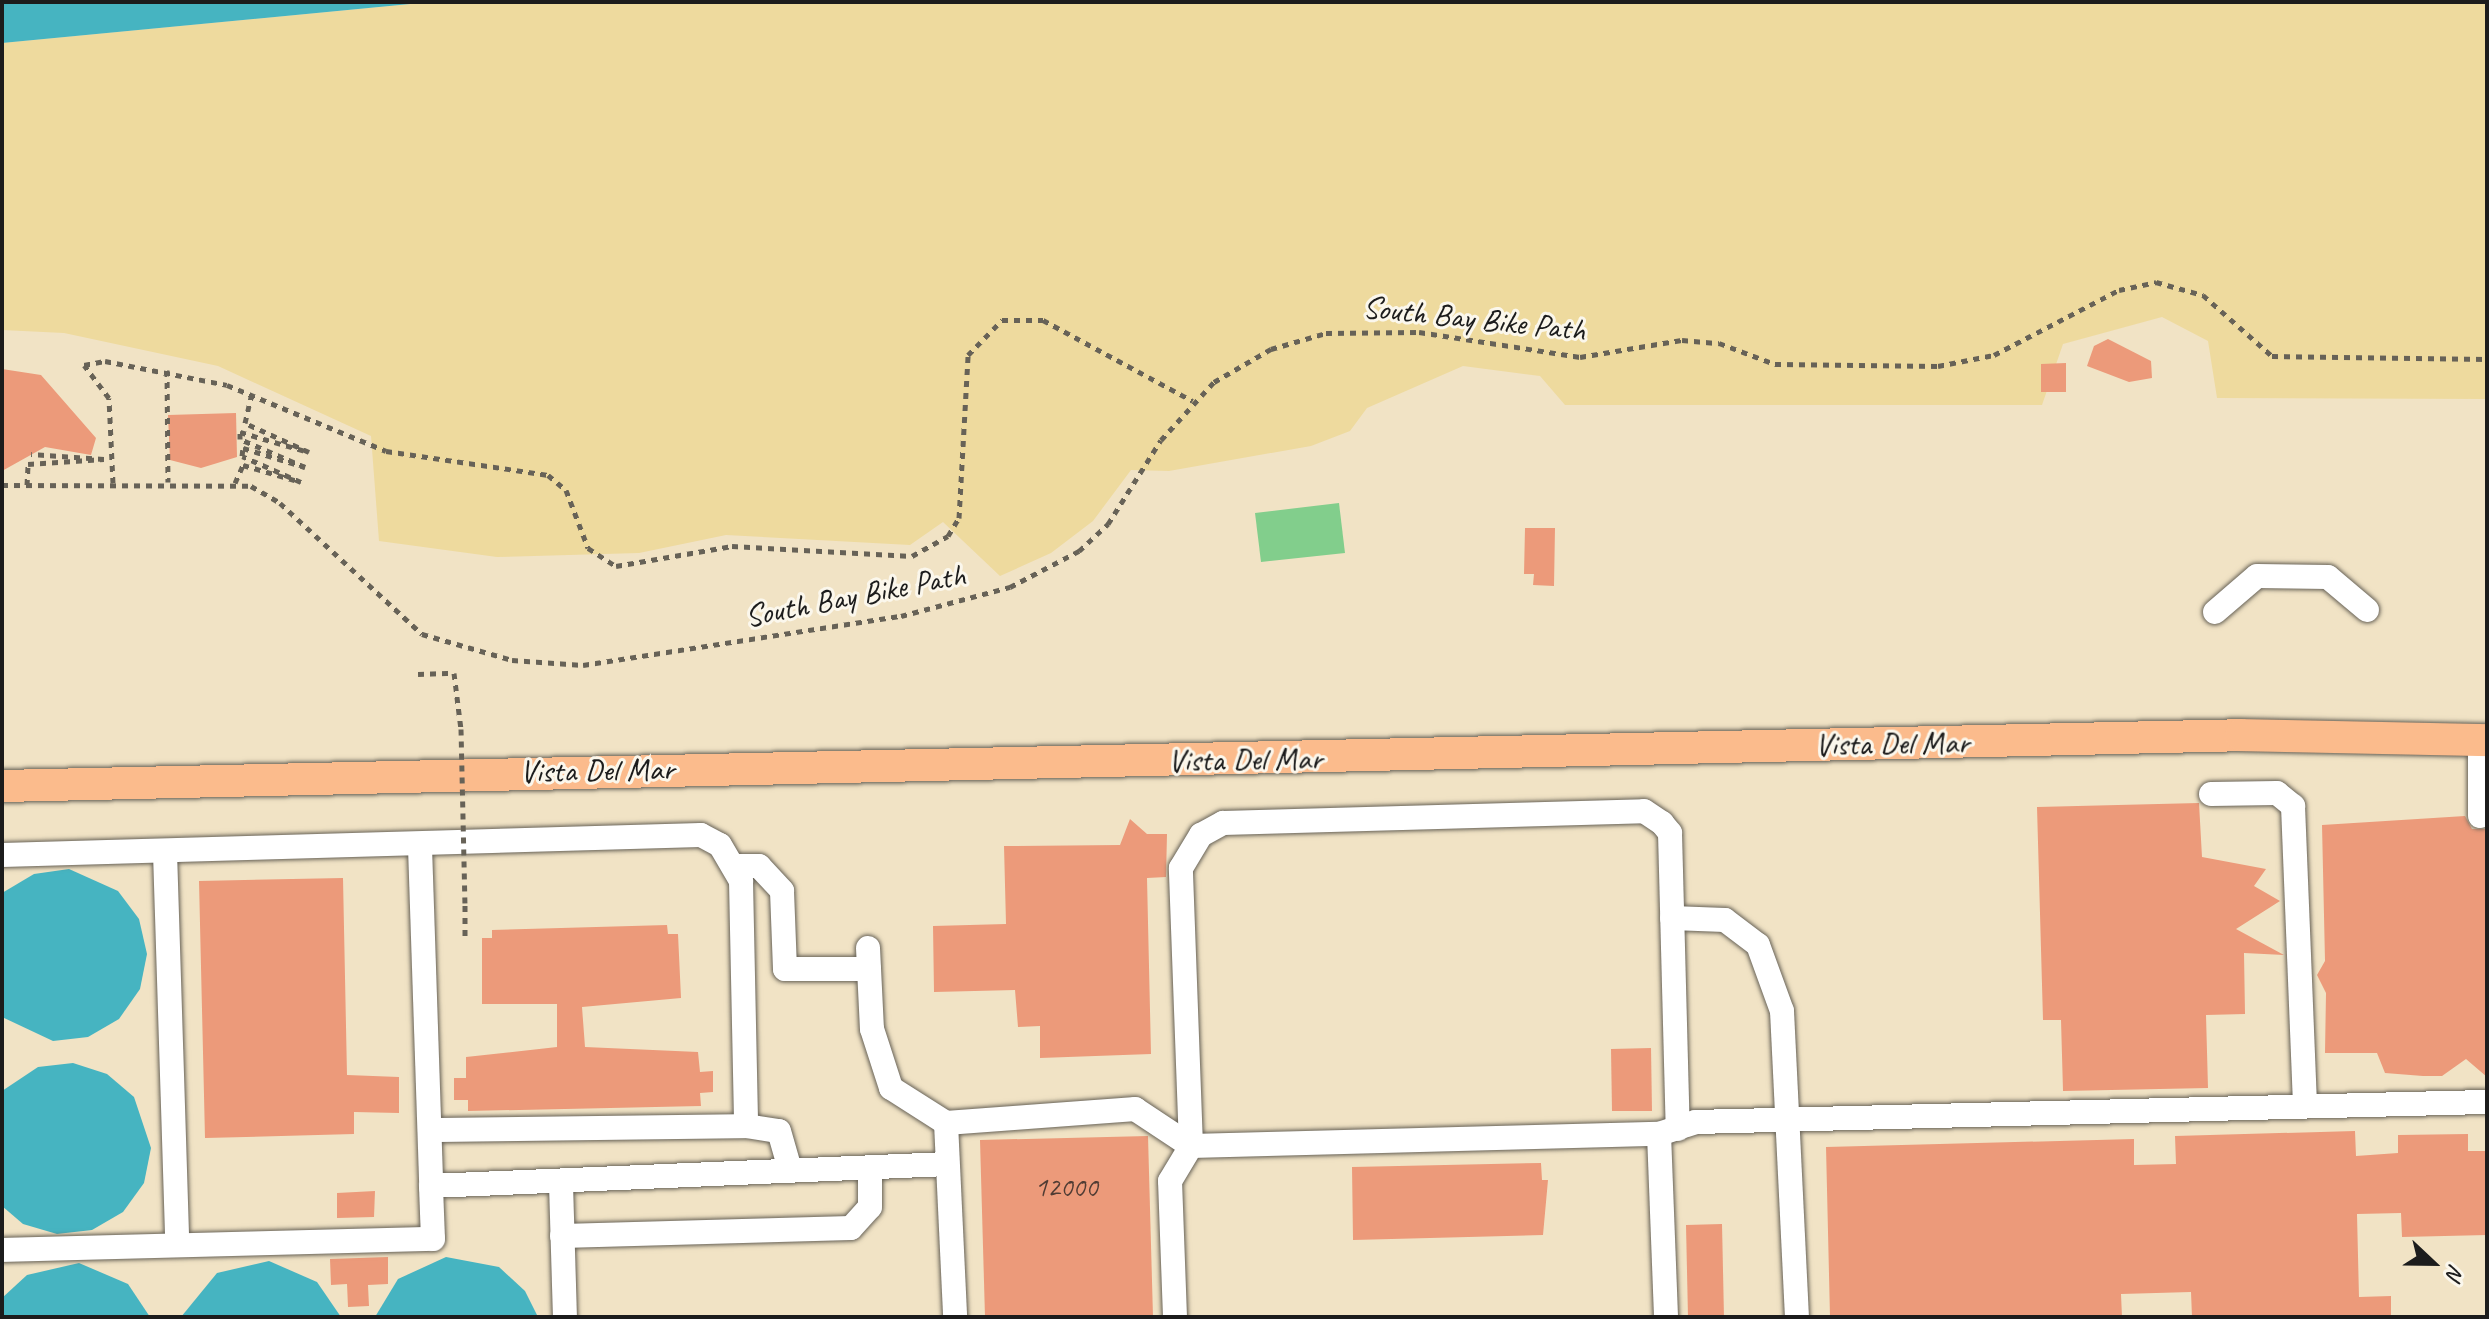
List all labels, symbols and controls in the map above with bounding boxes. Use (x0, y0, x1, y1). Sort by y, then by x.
street label: South Bay Bike Path (1360, 288, 1588, 350)
street label: South Bay Bike Path (741, 556, 969, 636)
street label: Vista Del Mar (1814, 723, 1970, 765)
street label: Vista Del Mar (1167, 739, 1323, 781)
street label: Vista Del Mar (519, 750, 675, 792)
house number: 12000 (1035, 1170, 1097, 1204)
north arrow (2393, 1223, 2473, 1303)
text: N (2440, 1260, 2471, 1284)

